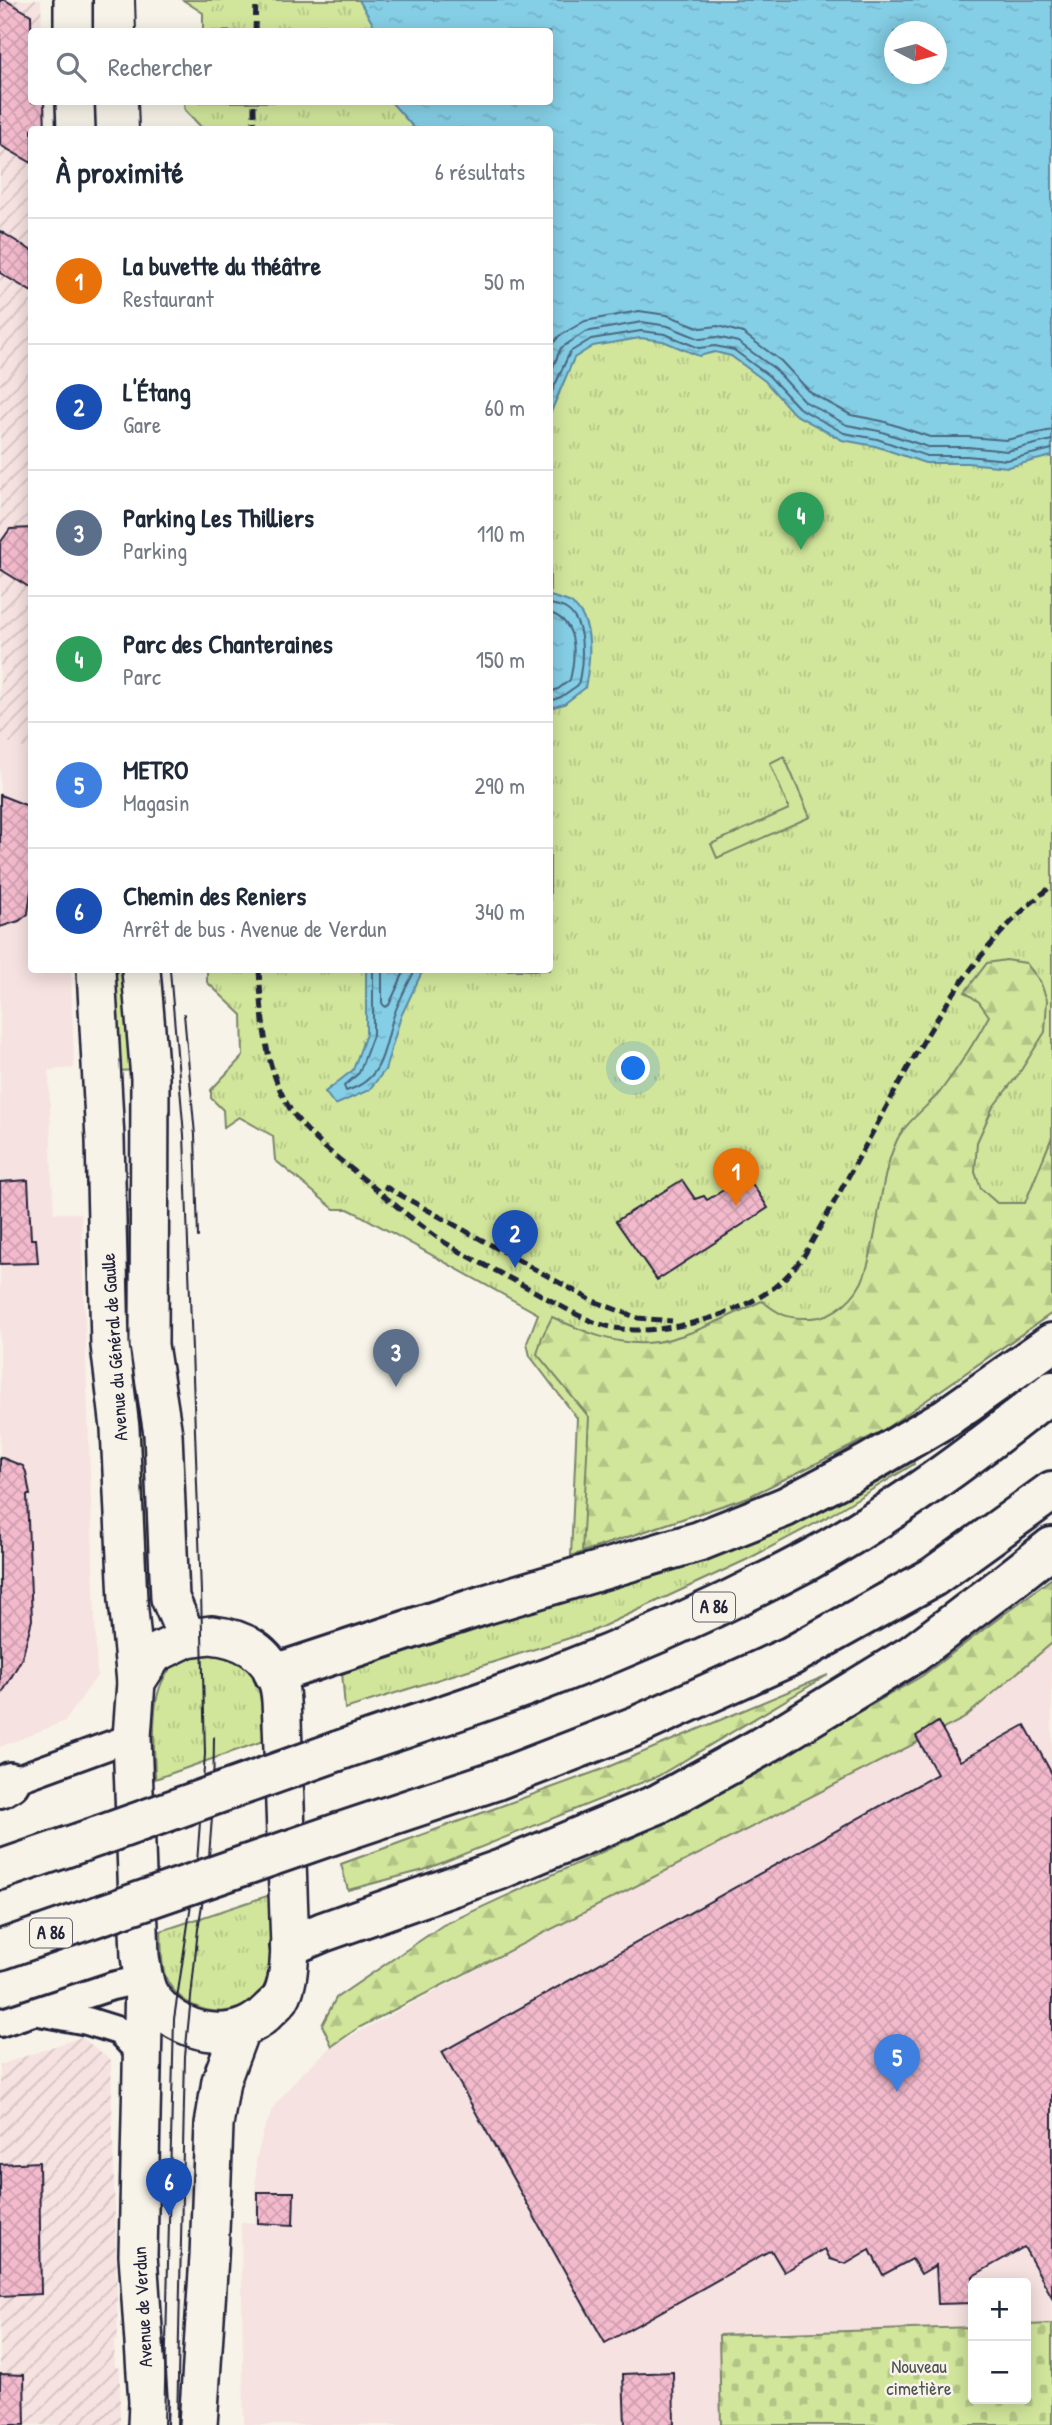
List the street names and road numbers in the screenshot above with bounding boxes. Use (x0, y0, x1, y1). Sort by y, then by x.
street label: Avenue du Général de Gaulle (94, 1252, 134, 1442)
road number: A 86 (693, 1592, 735, 1622)
road number: A 86 (30, 1919, 72, 1948)
street label: Avenue de Verdun (126, 2246, 158, 2368)

